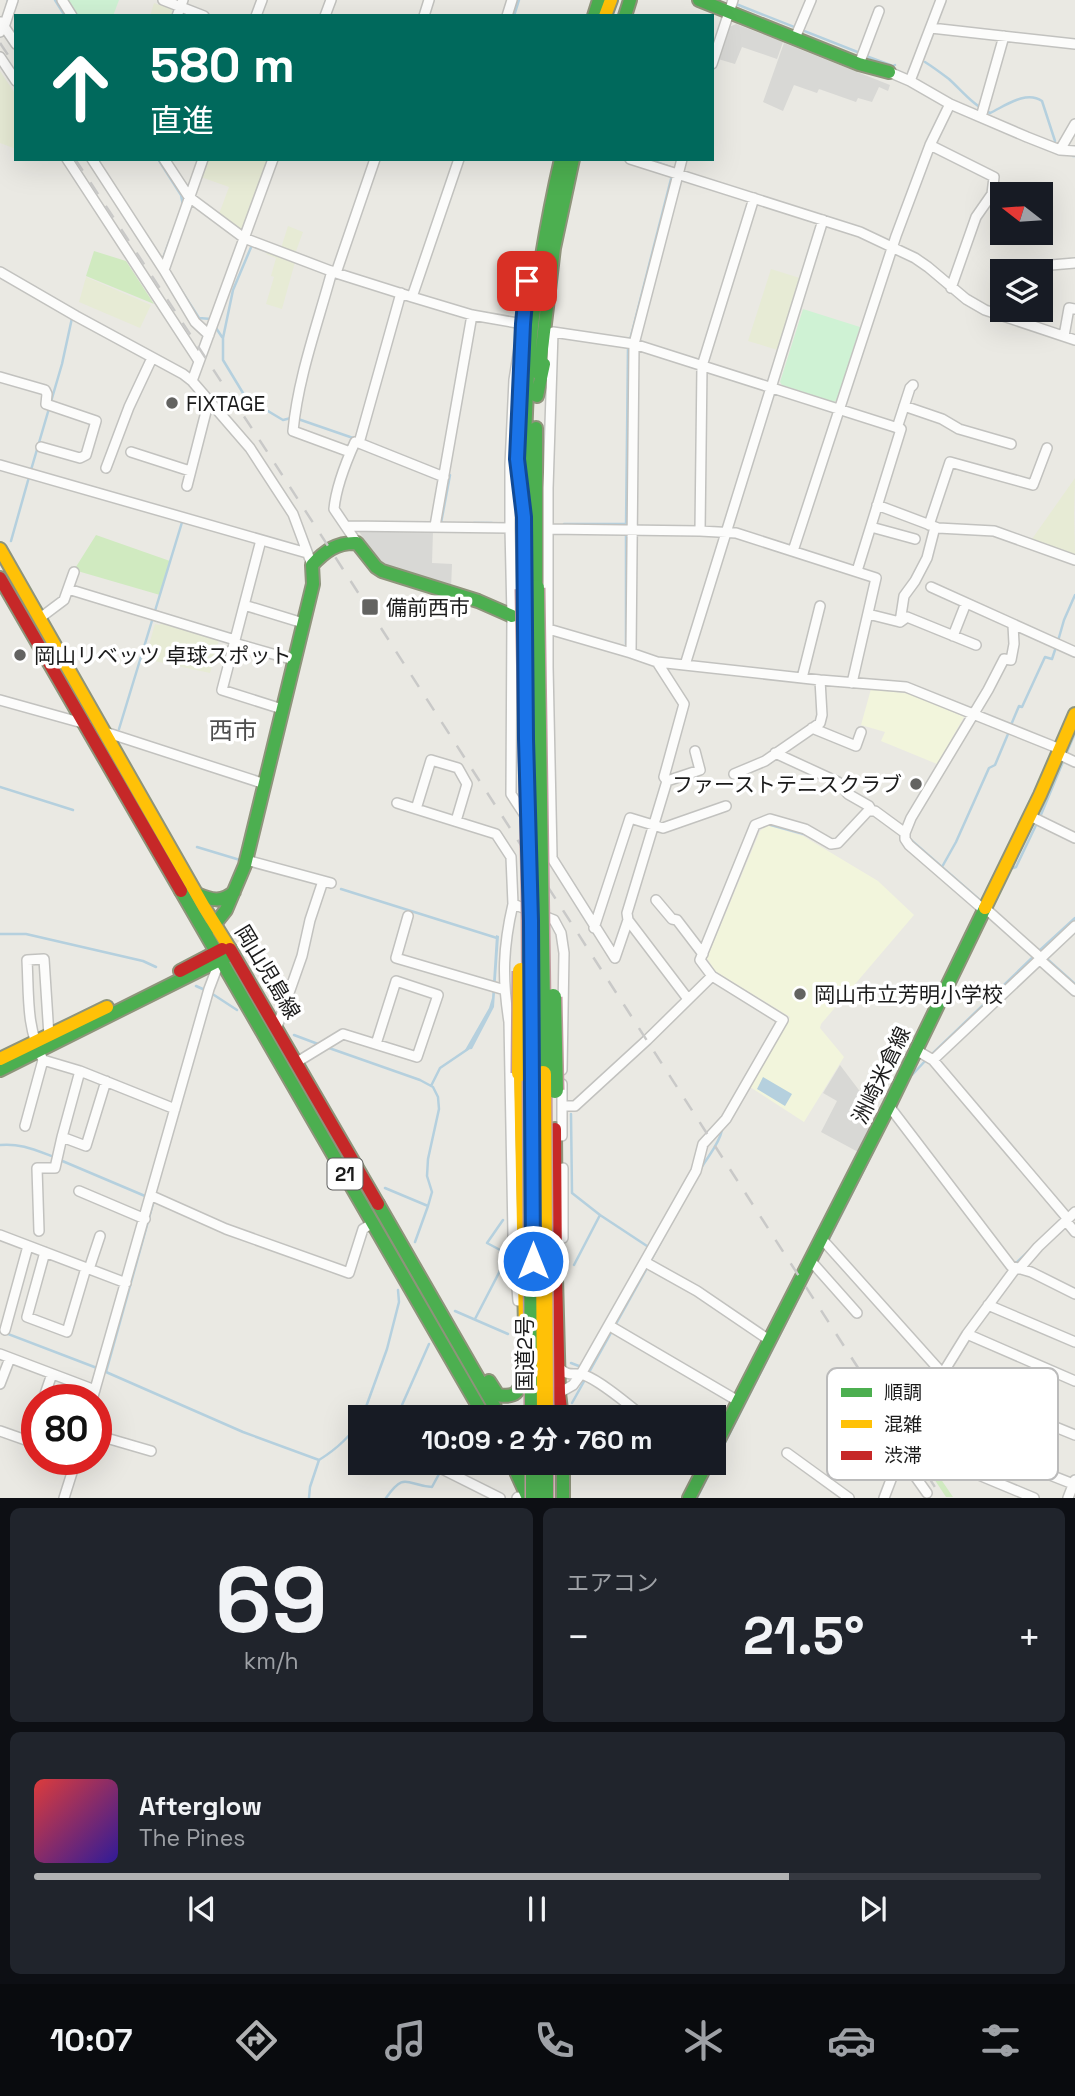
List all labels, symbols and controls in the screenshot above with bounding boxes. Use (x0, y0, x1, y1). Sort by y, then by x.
text: 580 m (150, 34, 295, 96)
icon: ahead (35, 42, 126, 133)
text: 直進 (150, 101, 214, 141)
north arrow (990, 182, 1054, 245)
map controls (990, 182, 1053, 322)
pin (497, 251, 557, 311)
button: layers (990, 259, 1053, 322)
icon: arrive (508, 262, 546, 300)
place label: FIXTAGE (186, 390, 265, 417)
marker: FIXTAGE (164, 395, 180, 411)
place label: 備前西市 (386, 594, 470, 621)
marker: 備前西市 (360, 597, 380, 617)
place label: 岡山リベッツ 卓球スポット (34, 642, 291, 669)
marker: 岡山リベッツ 卓球スポット (12, 647, 28, 663)
district label: 西市 (209, 715, 257, 746)
place label: ファーストテニスクラブ (672, 771, 902, 798)
marker: ファーストテニスクラブ (908, 776, 924, 792)
street label: 岡山児島線 (229, 920, 307, 1024)
place label: 岡山市立芳明小学校 (814, 981, 1003, 1008)
marker: 岡山市立芳明小学校 (792, 986, 808, 1002)
street label: 洲崎米倉線 (846, 1022, 916, 1128)
road number: 21 (328, 1158, 362, 1190)
position arrow (496, 1224, 570, 1298)
street label: 国道2号 (511, 1316, 538, 1392)
legend (827, 1368, 1058, 1480)
text: 順調 (884, 1380, 922, 1405)
speed limit sign: 80 (21, 1384, 112, 1475)
text: 混雑 (884, 1412, 922, 1437)
text: 10:09 · 2 分 · 760 m (421, 1423, 653, 1457)
text: 渋滞 (884, 1443, 922, 1468)
text: 69 (215, 1542, 327, 1659)
text: エアコン (567, 1568, 659, 1598)
text: 21.5° (743, 1603, 865, 1669)
text: − (567, 1613, 590, 1661)
text: + (1017, 1613, 1041, 1661)
text: km/h (244, 1646, 299, 1676)
text: Afterglow (139, 1789, 262, 1823)
text: The Pines (139, 1823, 245, 1853)
icon: previous (183, 1890, 221, 1928)
icon: pause (518, 1890, 556, 1928)
icon: next (854, 1890, 892, 1928)
icon: directions (232, 2016, 281, 2065)
icon: music (381, 2016, 430, 2065)
icon: phone (530, 2016, 579, 2065)
icon: climate (679, 2016, 728, 2065)
icon: car (827, 2016, 876, 2065)
icon: filters (976, 2016, 1025, 2065)
text: 10:07 (50, 2020, 132, 2060)

